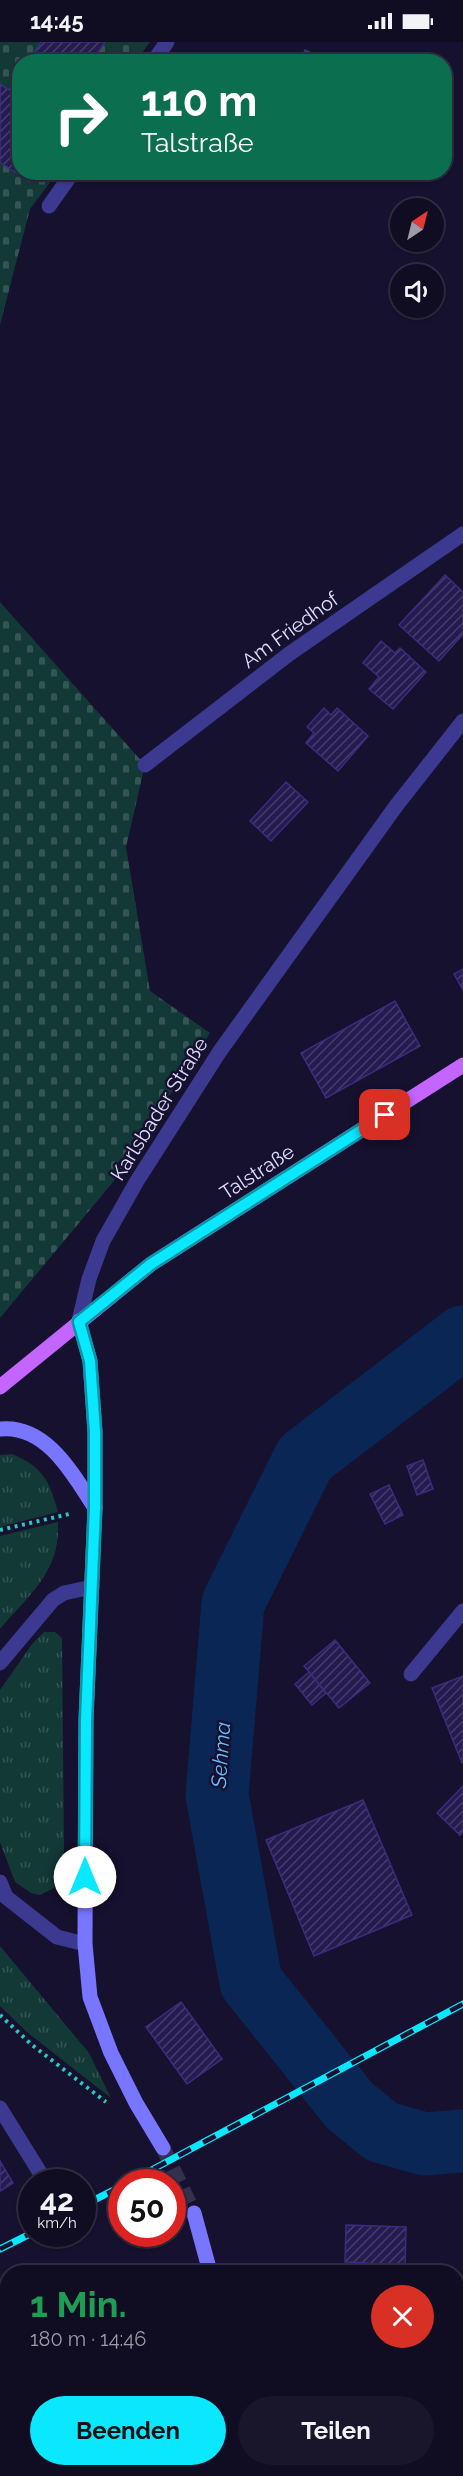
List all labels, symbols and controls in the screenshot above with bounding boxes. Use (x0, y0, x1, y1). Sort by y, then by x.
text: 14:45 (30, 8, 84, 34)
text: 110 m (141, 77, 257, 126)
icon: right (42, 78, 120, 156)
text: Talstraße (141, 127, 254, 158)
north arrow (390, 198, 444, 252)
map controls (390, 198, 444, 318)
button: sound (390, 264, 444, 318)
street label: Am Friedhof (237, 586, 344, 673)
street label: Karlsbader Straße (105, 1033, 213, 1185)
pin (359, 1089, 410, 1140)
icon: arrive (368, 1098, 401, 1131)
street label: Talstraße (215, 1139, 299, 1205)
water label: Sehma (206, 1721, 235, 1790)
position arrow (53, 1845, 117, 1909)
speed limit sign: 50 (108, 2169, 186, 2247)
text: 42 (40, 2183, 74, 2218)
text: km/h (37, 2214, 77, 2232)
text: 1 Min. (30, 2283, 127, 2325)
button: close (371, 2285, 434, 2348)
text: 180 m · 14:46 (30, 2327, 146, 2351)
button: Beenden (30, 2396, 226, 2465)
button: Teilen (238, 2396, 434, 2465)

